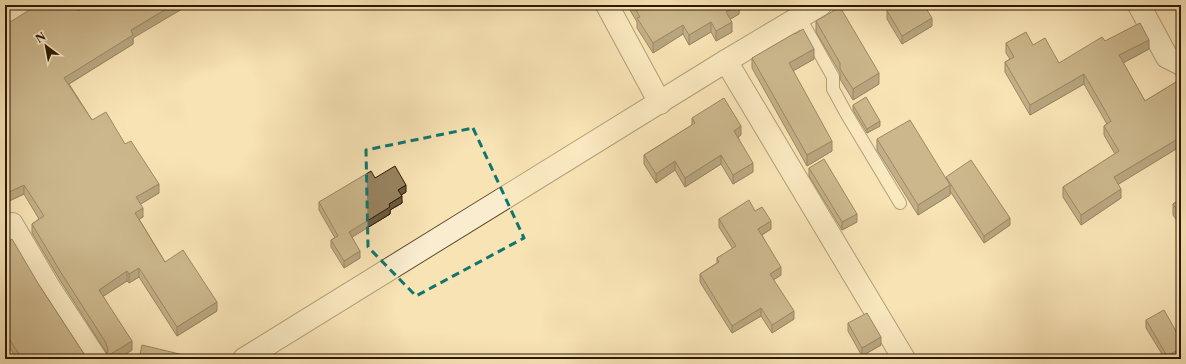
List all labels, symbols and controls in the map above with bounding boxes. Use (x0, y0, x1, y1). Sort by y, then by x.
north arrow (26, 26, 66, 66)
text: N (33, 29, 49, 46)

